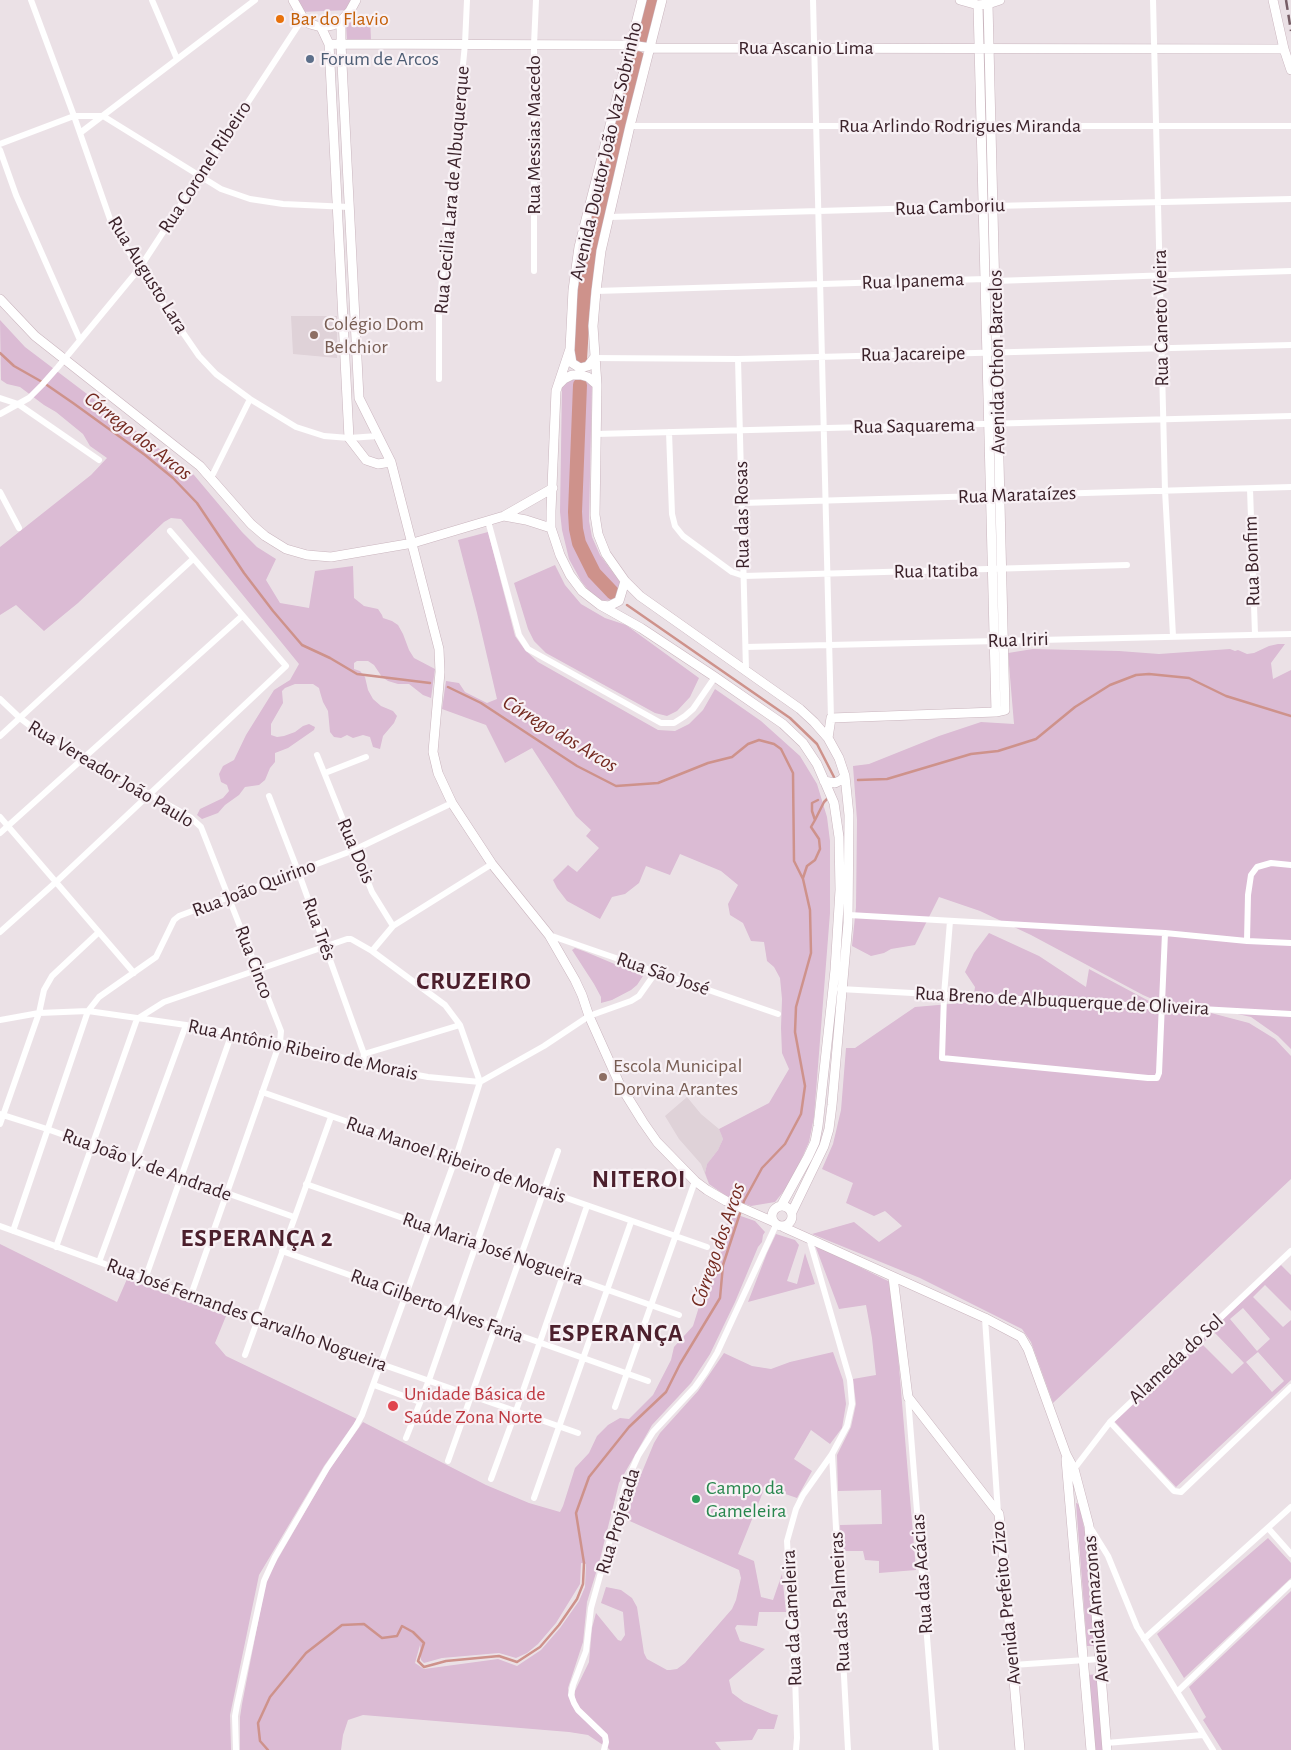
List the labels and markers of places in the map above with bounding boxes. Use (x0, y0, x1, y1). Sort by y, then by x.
place label: Bar do Flavio (290, 7, 389, 31)
marker: Bar do Flavio (274, 13, 286, 25)
place label: Forum de Arcos (320, 47, 439, 71)
marker: Forum de Arcos (304, 53, 316, 65)
place label: Colégio Dom Belchior (324, 312, 424, 359)
marker: Colégio Dom Belchior (308, 329, 320, 341)
place label: Escola Municipal Dorvina Arantes (613, 1054, 742, 1101)
marker: Escola Municipal Dorvina Arantes (597, 1071, 609, 1083)
place label: Unidade Básica de Saúde Zona Norte (404, 1382, 546, 1429)
marker: Unidade Básica de Saúde Zona Norte (386, 1399, 400, 1413)
place label: Campo da Gameleira (706, 1476, 787, 1523)
marker: Campo da Gameleira (690, 1493, 702, 1505)

